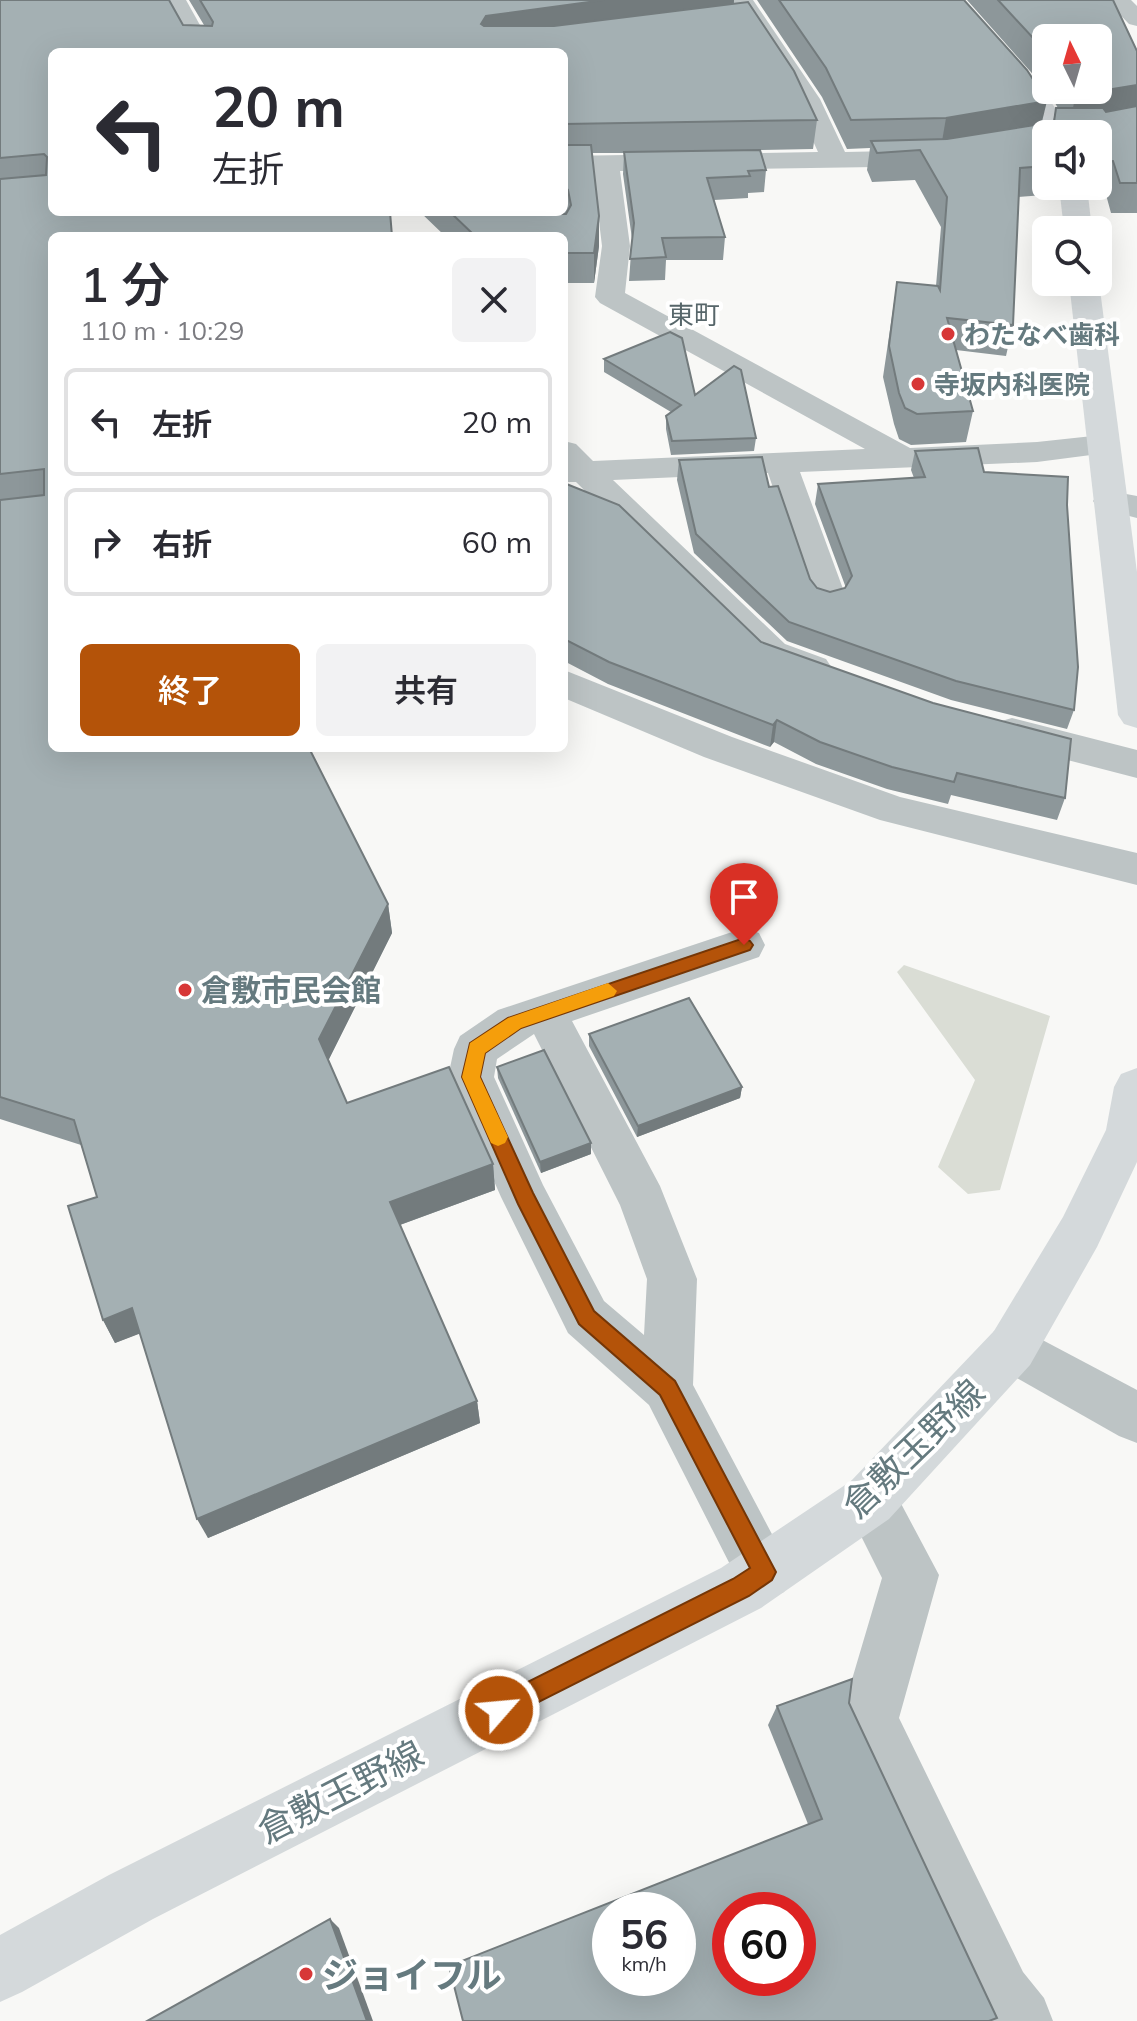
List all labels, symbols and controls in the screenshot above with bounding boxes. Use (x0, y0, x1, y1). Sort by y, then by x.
north arrow (1032, 24, 1112, 104)
map controls (1032, 24, 1112, 296)
text: 20 m (212, 71, 345, 141)
icon: left (80, 80, 184, 184)
button: sound (1032, 120, 1112, 200)
text: 左折 (212, 146, 284, 191)
button: search (1032, 216, 1112, 296)
text: 1 分 (80, 254, 170, 314)
button: close (452, 258, 536, 342)
district label: 東町 (668, 298, 720, 331)
text: 110 m · 10:29 (80, 314, 244, 347)
place label: わたなべ歯科 (964, 318, 1120, 351)
marker: わたなべ歯科 (939, 325, 957, 343)
place label: 寺坂内科医院 (934, 368, 1090, 401)
marker: 寺坂内科医院 (909, 375, 927, 393)
icon: left (84, 400, 128, 444)
text: 20 m (462, 403, 532, 441)
text: 左折 (152, 405, 212, 443)
icon: right (84, 520, 128, 564)
text: 60 m (462, 523, 532, 561)
text: 右折 (152, 525, 212, 563)
button: 終了 (80, 644, 300, 736)
button: 共有 (316, 644, 536, 736)
pin (710, 863, 778, 945)
icon: arrive (722, 875, 766, 919)
place label: 倉敷市民会館 (201, 971, 381, 1009)
marker: 倉敷市民会館 (176, 981, 194, 999)
street label: 倉敷玉野線 (833, 1369, 993, 1527)
position arrow (457, 1668, 541, 1752)
street label: 倉敷玉野線 (250, 1730, 430, 1852)
speed limit sign: 60 (712, 1892, 816, 1996)
text: 56 (620, 1909, 668, 1959)
text: km/h (621, 1951, 667, 1976)
place label: ジョイフル (322, 1952, 502, 1997)
marker: ジョイフル (297, 1965, 315, 1983)

